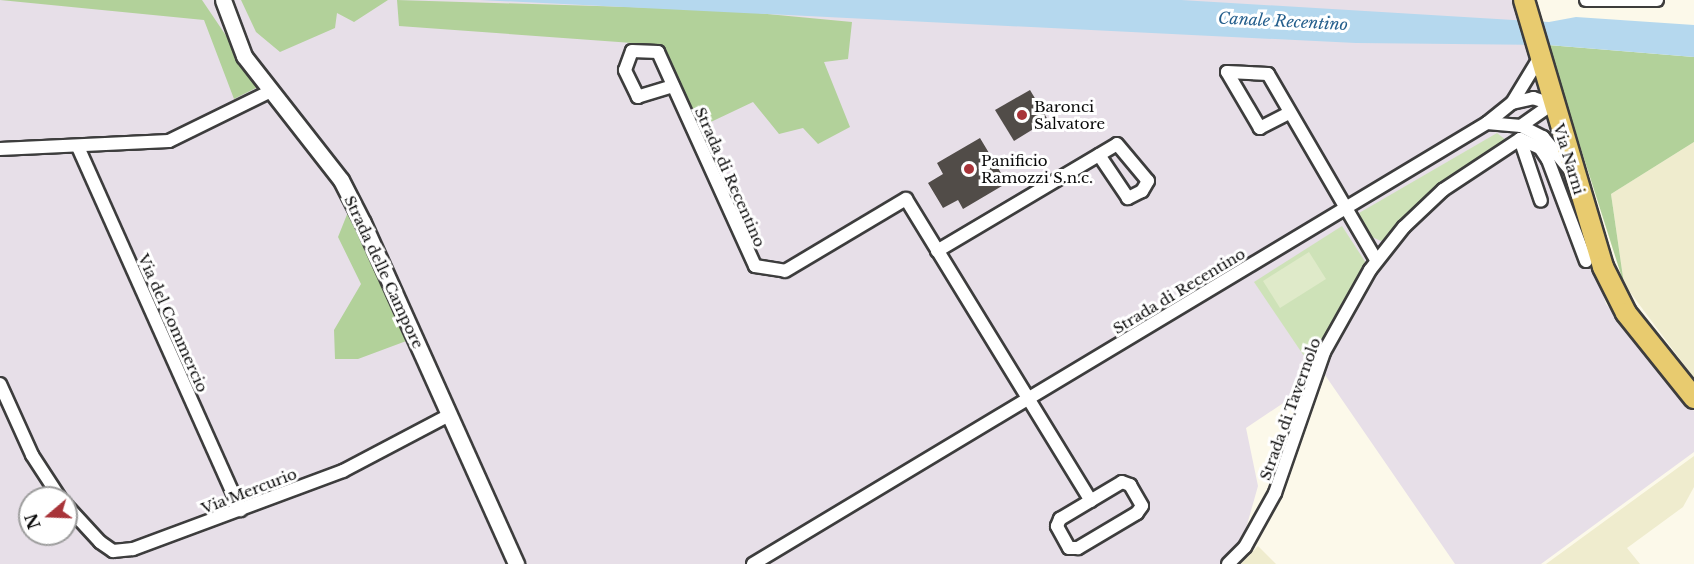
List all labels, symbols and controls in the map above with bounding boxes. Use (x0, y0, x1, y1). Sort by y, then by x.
water label: Canale Recentino (1218, 8, 1348, 34)
place label: Baronci Salvatore (1034, 97, 1105, 132)
street label: Strada di Recentino (691, 104, 769, 250)
marker: Baronci Salvatore (1015, 108, 1029, 122)
street label: Via Narni (1550, 121, 1588, 197)
place label: Panificio Ramozzi S.n.c. (981, 151, 1093, 186)
marker: Panificio Ramozzi S.n.c. (962, 162, 976, 176)
street label: Strada delle Campore (341, 193, 427, 351)
street label: Strada di Recentino (1110, 244, 1248, 338)
street label: Via del Commercio (134, 251, 212, 395)
street label: Strada di Tavernolo (1256, 335, 1324, 483)
street label: Via Mercurio (199, 464, 299, 518)
north arrow (18, 486, 78, 546)
text: N (21, 511, 45, 532)

